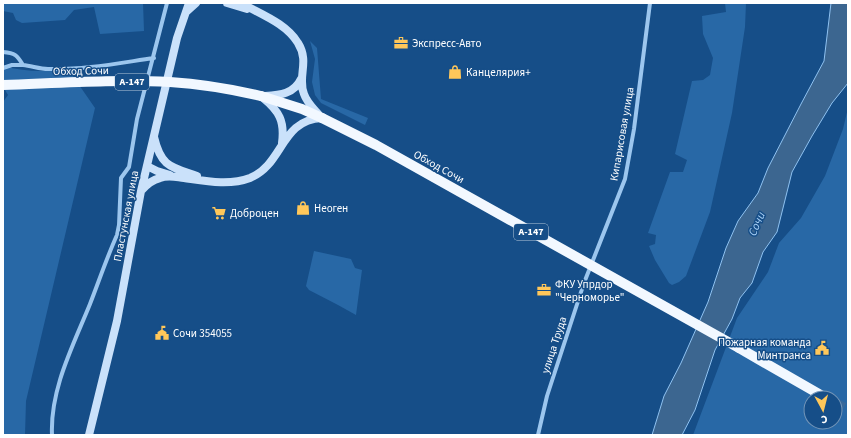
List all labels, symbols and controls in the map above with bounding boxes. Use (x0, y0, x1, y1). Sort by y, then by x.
office icon: Экспресс-Авто (393, 35, 409, 51)
place label: Экспресс-Авто (412, 36, 481, 51)
street label: Обход Сочи (53, 63, 109, 79)
shop icon: Канцелярия+ (447, 64, 463, 80)
place label: Канцелярия+ (466, 65, 531, 80)
road number: А-147 (115, 74, 149, 90)
street label: Кипарисовая улица (606, 86, 638, 182)
street label: Обход Сочи (411, 147, 467, 187)
street label: Пластунская улица (110, 169, 142, 263)
shop icon: Неоген (295, 200, 311, 216)
place label: Неоген (314, 201, 348, 216)
supermarket icon: Доброцен (211, 205, 227, 221)
place label: Доброцен (230, 206, 279, 221)
water label: Сочи (744, 209, 770, 239)
road number: А-147 (514, 224, 548, 240)
place label: ФКУ Упрдор "Черноморье" (555, 277, 625, 305)
office icon: ФКУ Упрдор "Черноморье" (536, 282, 552, 298)
street label: улица Труда (538, 315, 570, 375)
public building icon: Сочи 354055 (154, 325, 170, 341)
place label: Сочи 354055 (173, 326, 232, 341)
place label: Пожарная команда Минтранса (718, 335, 811, 363)
public building icon: Пожарная команда Минтранса (814, 340, 830, 356)
north arrow (803, 390, 843, 430)
text: С (819, 412, 828, 427)

